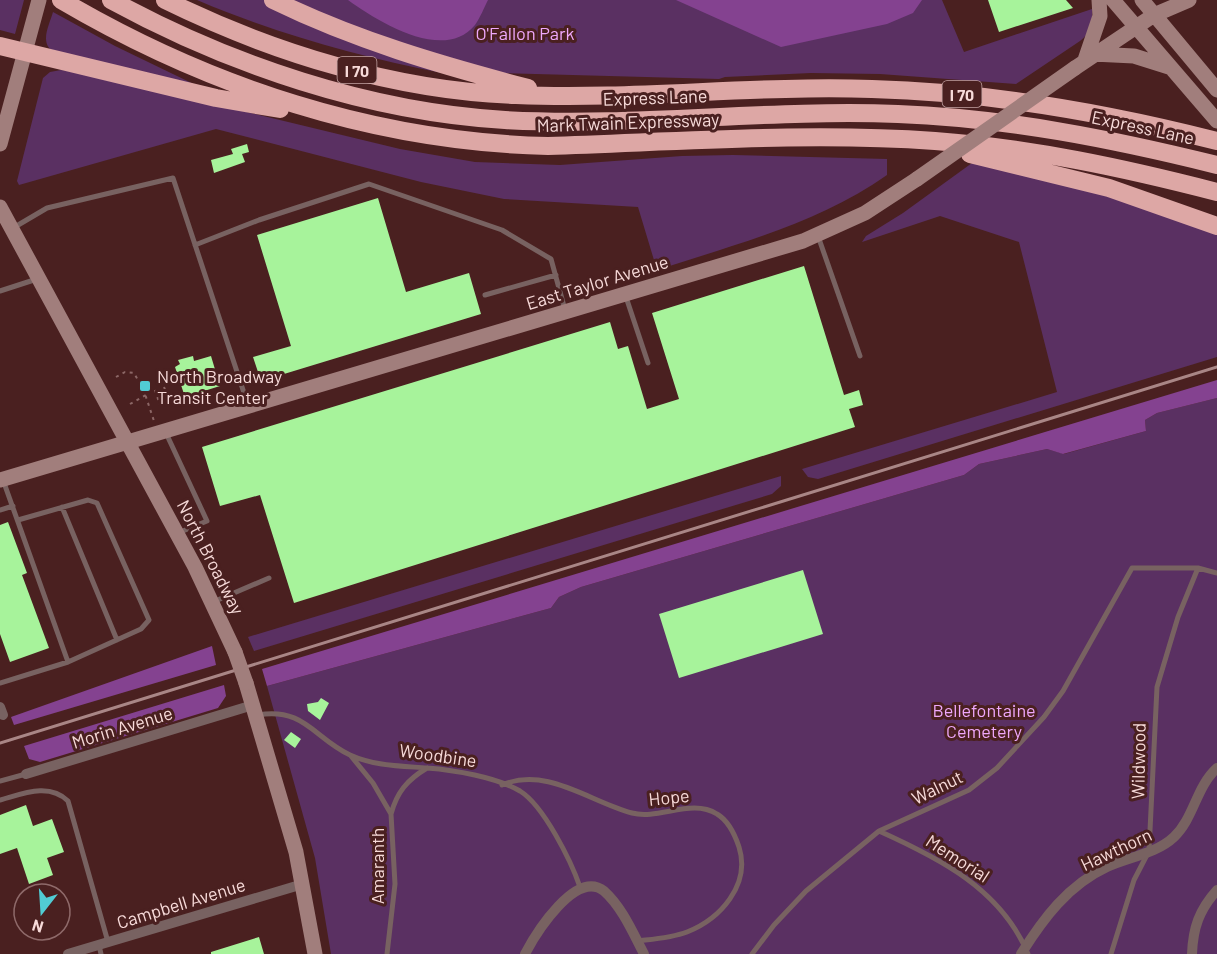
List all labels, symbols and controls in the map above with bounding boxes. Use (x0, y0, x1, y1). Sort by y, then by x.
park label: O'Fallon Park (475, 22, 575, 44)
road number: I 70 (338, 57, 376, 83)
road number: I 70 (942, 81, 982, 107)
street label: Express Lane (602, 84, 708, 110)
street label: Express Lane (1090, 105, 1196, 149)
street label: Mark Twain Expressway (536, 108, 720, 136)
street label: East Taylor Avenue (523, 250, 671, 314)
place label: North Broadway Transit Center (157, 365, 282, 408)
marker: North Broadway Transit Center (138, 379, 152, 393)
street label: North Broadway (173, 496, 249, 618)
park label: Bellefontaine Cemetery (932, 699, 1036, 742)
street label: Morin Avenue (69, 701, 175, 753)
street label: Wildwood (1126, 723, 1150, 799)
street label: Woodbine (398, 739, 478, 771)
street label: Walnut (908, 765, 966, 809)
street label: Hope (647, 784, 691, 810)
street label: Hawthorn (1077, 823, 1155, 875)
street label: Amaranth (366, 828, 388, 904)
street label: Memorial (922, 829, 994, 887)
street label: Campbell Avenue (114, 873, 248, 933)
north arrow (12, 882, 72, 942)
text: N (30, 916, 45, 937)

